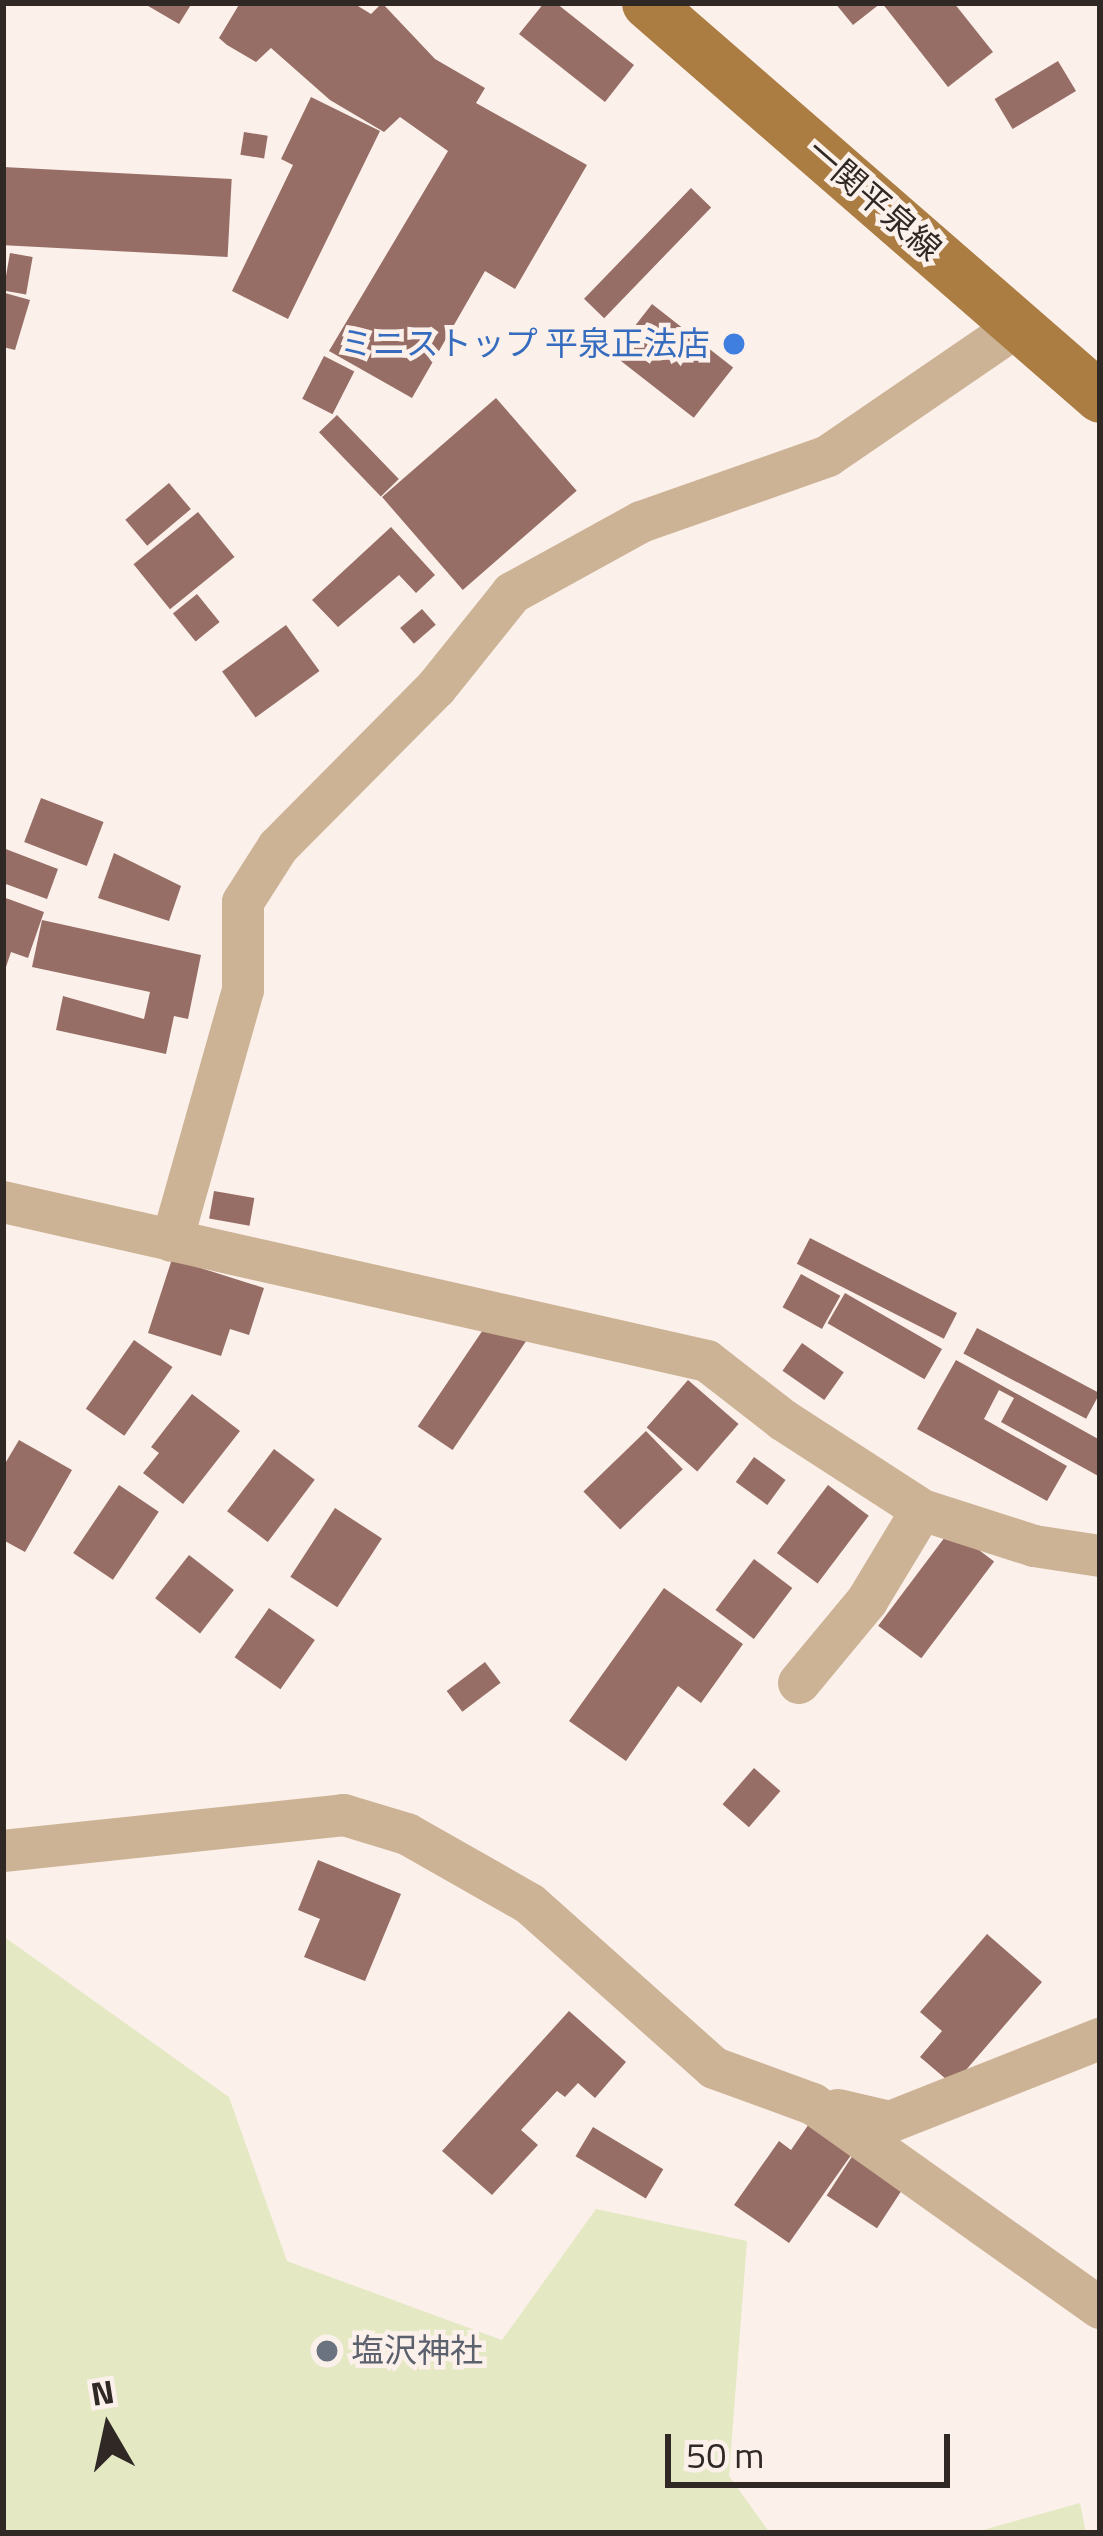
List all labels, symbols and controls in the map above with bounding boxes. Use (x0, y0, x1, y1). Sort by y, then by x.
street label: 一関平泉線 (799, 131, 949, 269)
place label: ミニストップ 平泉正法店 (340, 324, 710, 364)
marker: ミニストップ 平泉正法店 (721, 331, 747, 357)
place label: 塩沢神社 (351, 2331, 483, 2371)
marker: 塩沢神社 (314, 2338, 340, 2364)
text: N (87, 2366, 118, 2419)
north arrow (48, 2368, 168, 2488)
scale bar (671, 2410, 956, 2484)
text: 50 m (686, 2427, 764, 2482)

